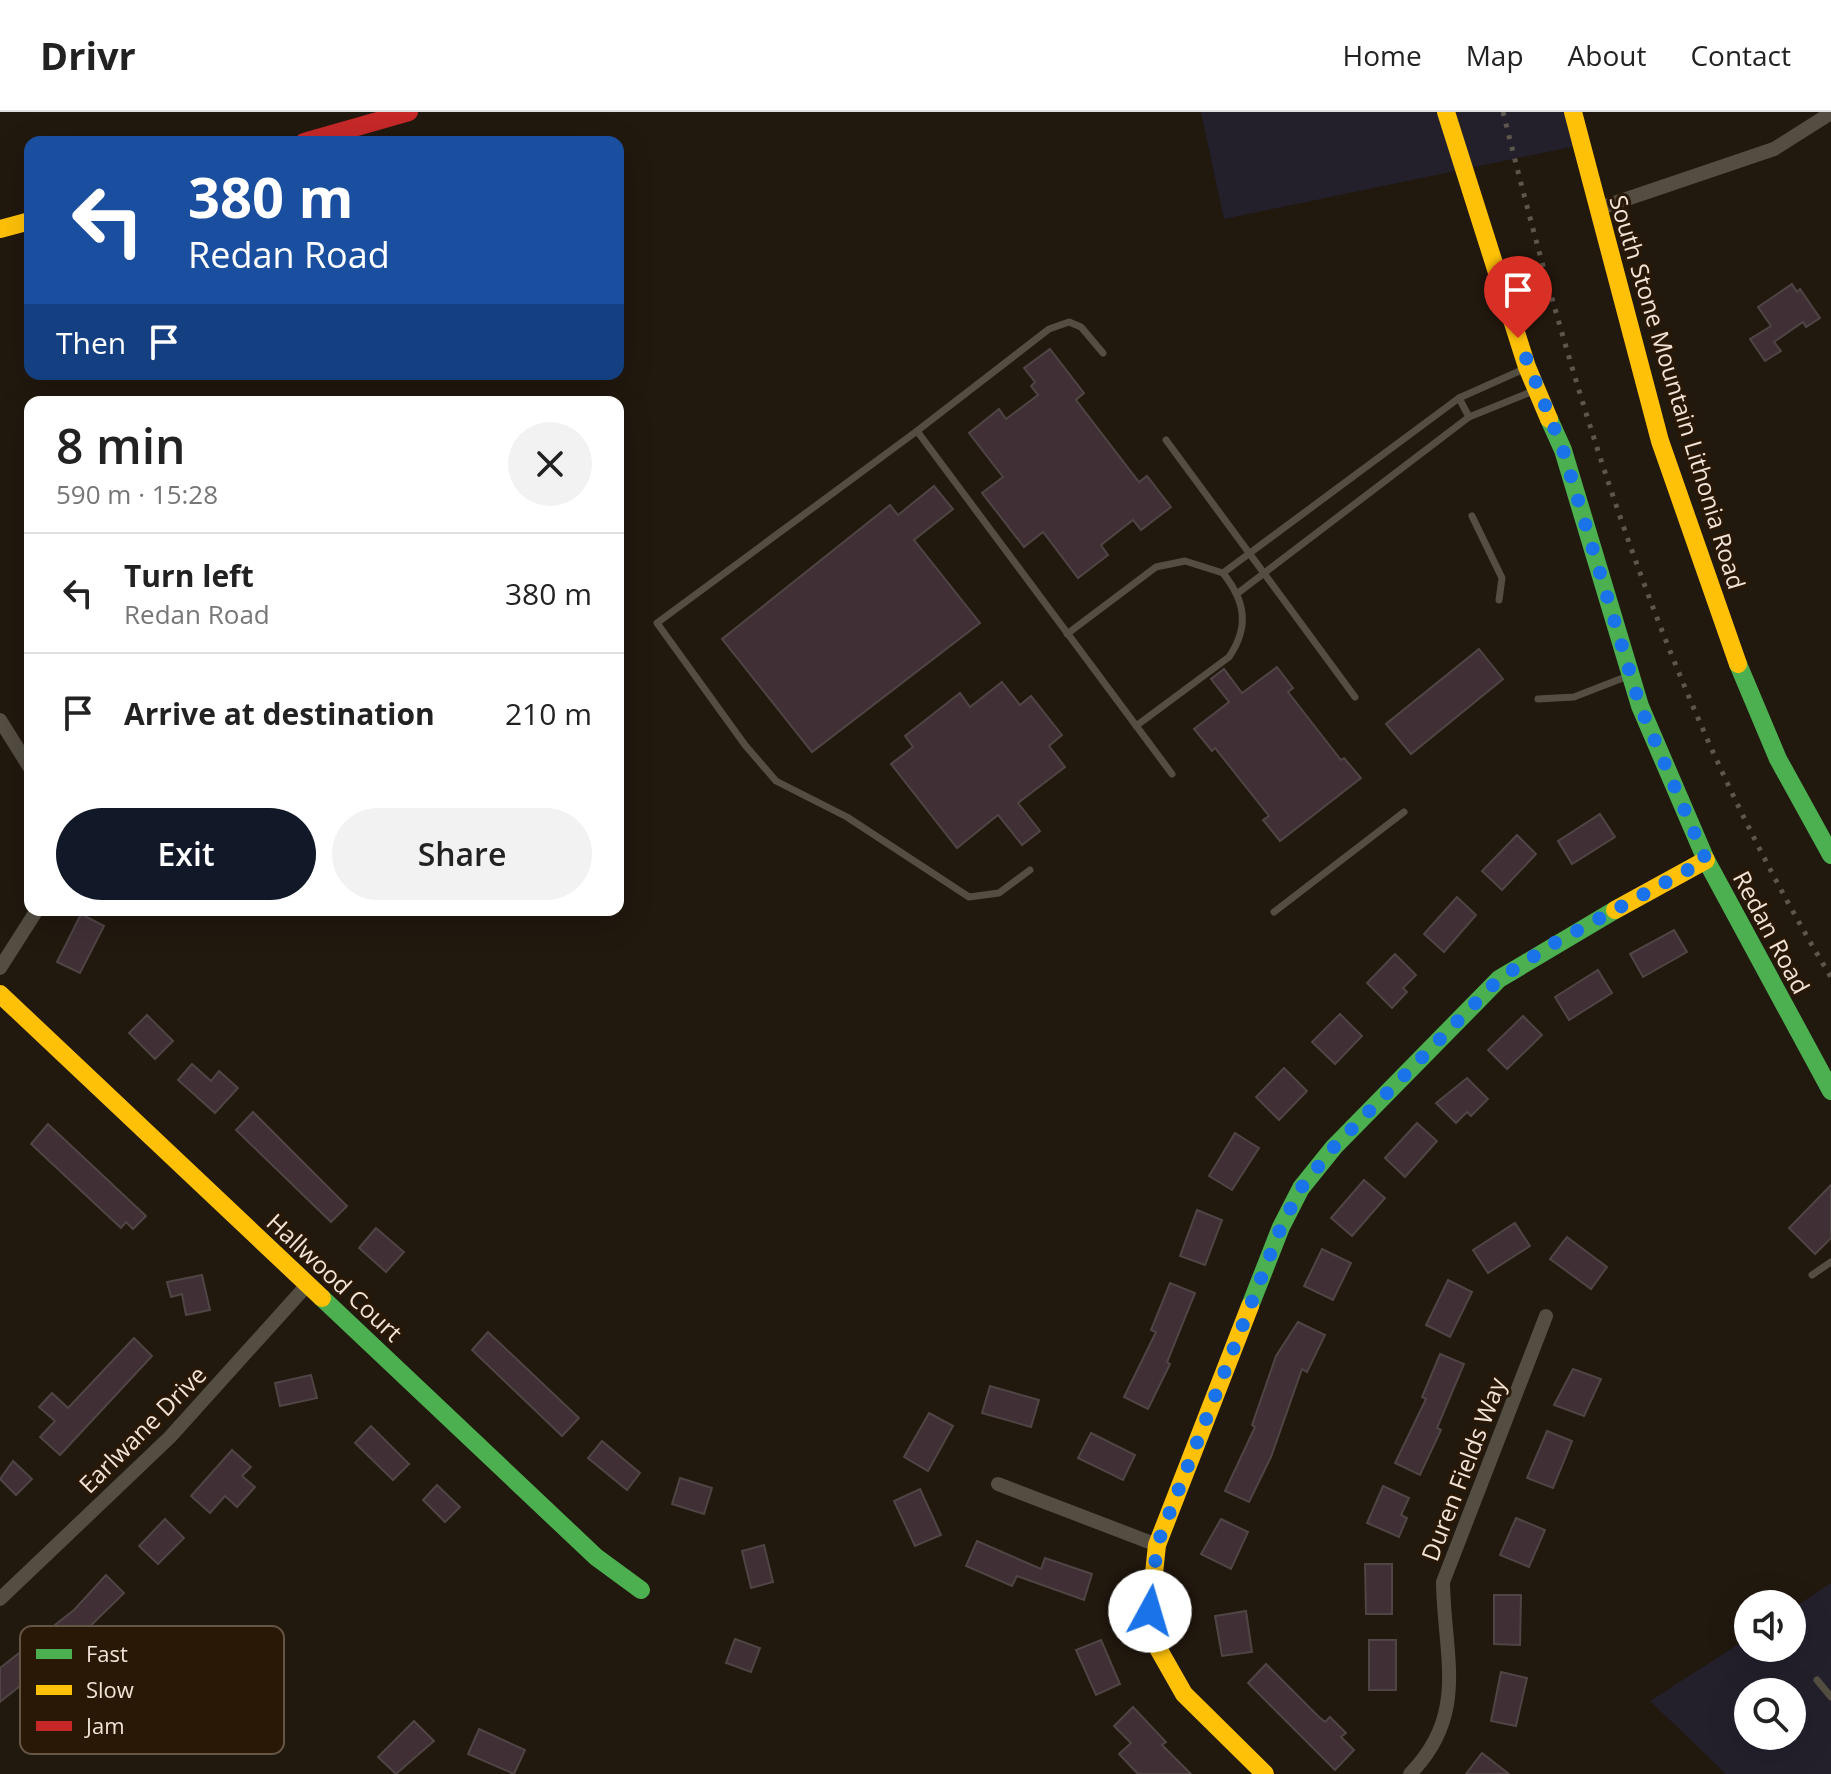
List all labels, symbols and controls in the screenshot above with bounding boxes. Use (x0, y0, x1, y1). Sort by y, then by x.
text: Drivr (40, 29, 136, 81)
text: Home (1343, 36, 1422, 74)
text: Map (1466, 36, 1524, 74)
text: About (1568, 36, 1646, 74)
text: Contact (1690, 36, 1791, 74)
text: 380 m (188, 158, 354, 234)
icon: left (56, 168, 160, 272)
street label: South Stone Mountain Lithonia Road (1602, 191, 1754, 593)
text: Redan Road (188, 230, 390, 279)
pin (1484, 256, 1552, 338)
icon: arrive (1496, 268, 1540, 312)
icon: arrive (142, 320, 186, 364)
text: Then (56, 322, 126, 363)
text: 8 min (56, 413, 186, 478)
button: close (508, 422, 592, 506)
text: 590 m · 15:28 (56, 476, 218, 512)
text: Turn left (124, 555, 254, 596)
icon: left (56, 571, 100, 615)
text: 380 m (505, 573, 592, 614)
text: Redan Road (124, 596, 270, 632)
icon: arrive (56, 691, 100, 735)
text: Arrive at destination (124, 693, 435, 734)
text: 210 m (505, 693, 592, 734)
button: Exit (56, 808, 316, 900)
button: Share (332, 808, 592, 900)
street label: Redan Road (1726, 865, 1818, 999)
street label: Hallwood Court (260, 1206, 410, 1348)
street label: Earlwane Drive (71, 1358, 213, 1500)
street label: Duren Fields Way (1413, 1372, 1514, 1566)
position arrow (1108, 1569, 1192, 1653)
map controls (1734, 1590, 1806, 1750)
button: sound (1734, 1590, 1806, 1662)
legend (20, 1626, 284, 1754)
text: Fast (86, 1638, 128, 1668)
text: Slow (86, 1674, 134, 1704)
button: search (1734, 1678, 1806, 1750)
text: Jam (84, 1710, 125, 1740)

